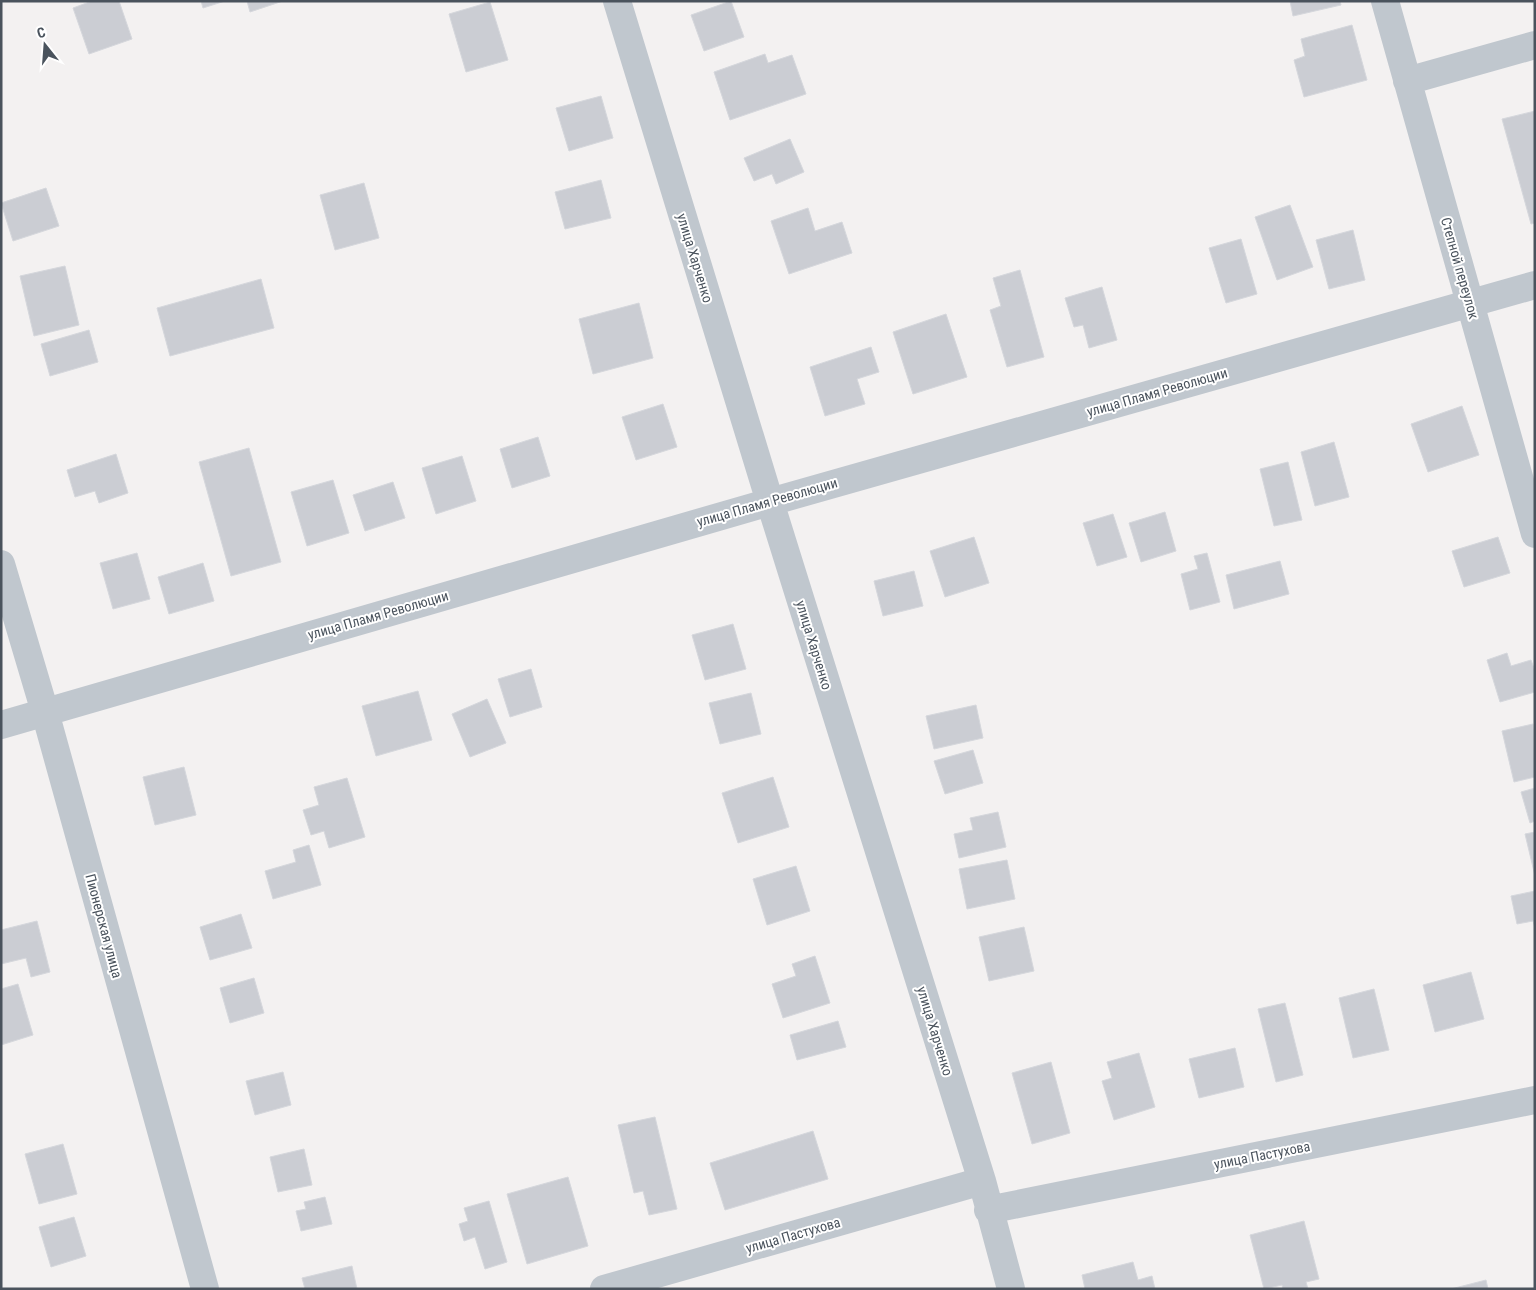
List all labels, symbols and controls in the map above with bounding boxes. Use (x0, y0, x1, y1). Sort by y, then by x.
north arrow (20, 20, 70, 70)
text: С (35, 24, 47, 41)
street label: улица Харченко (674, 211, 716, 305)
street label: Степной переулок (1438, 215, 1482, 321)
street label: улица Пламя Революции (1085, 364, 1229, 420)
street label: улица Пламя Революции (695, 474, 839, 530)
street label: улица Пламя Революции (306, 587, 450, 643)
street label: улица Харченко (793, 598, 835, 692)
street label: Пионерская улица (82, 872, 126, 980)
street label: улица Харченко (914, 984, 956, 1078)
street label: улица Пастухова (1213, 1138, 1311, 1172)
street label: улица Пастухова (744, 1214, 842, 1256)

